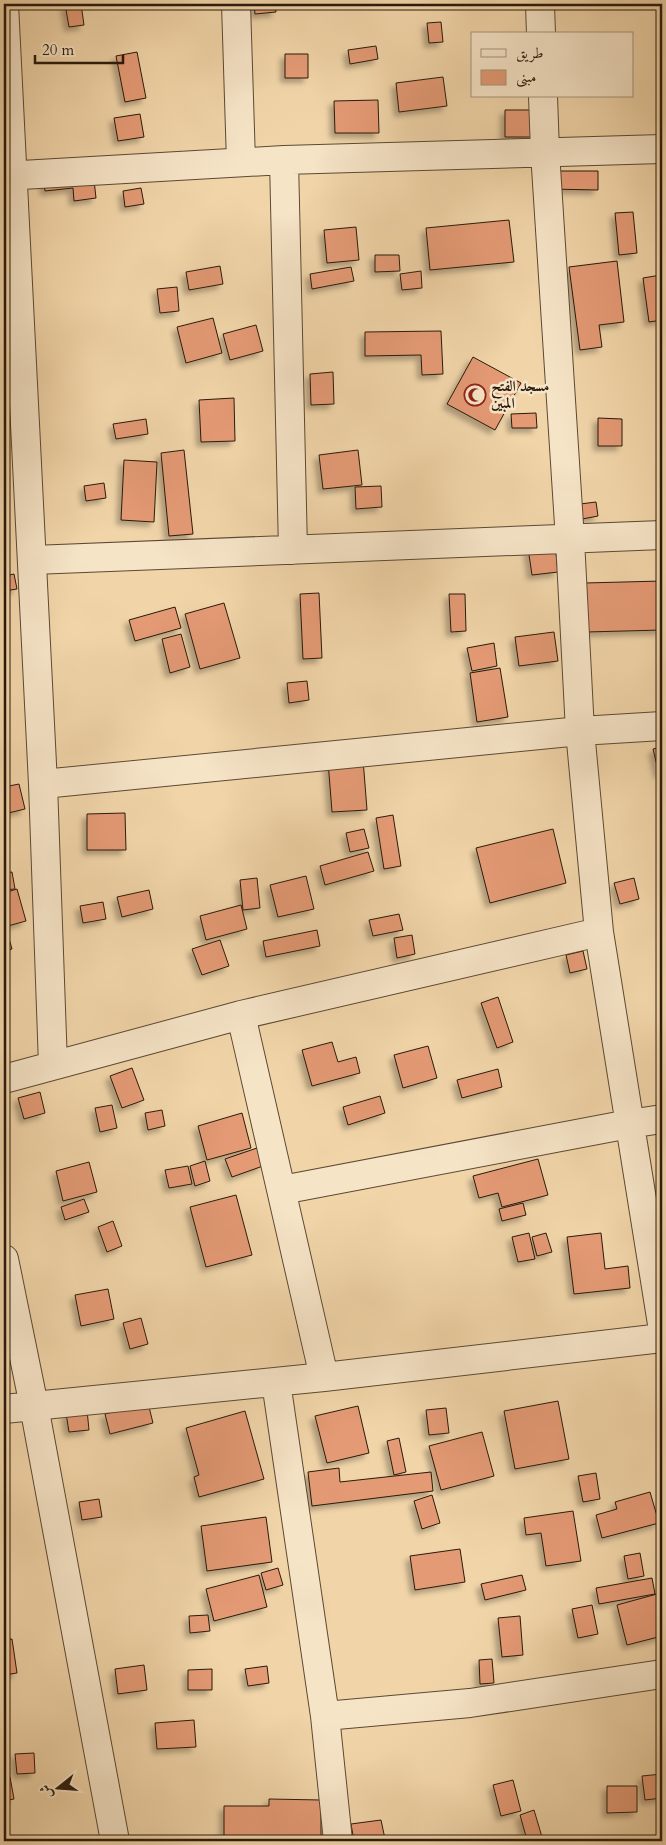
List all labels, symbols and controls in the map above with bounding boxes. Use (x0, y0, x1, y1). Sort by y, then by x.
scale bar (35, 32, 122, 64)
legend (471, 32, 634, 98)
text: 20 m (42, 40, 74, 60)
text: طريق (516, 43, 543, 63)
text: مبنى (516, 67, 536, 88)
place label: مسجد الفتح المبين (491, 376, 549, 413)
mosque icon: مسجد الفتح المبين (463, 383, 487, 407)
north arrow (32, 1762, 82, 1812)
text: ش (35, 1782, 57, 1801)

